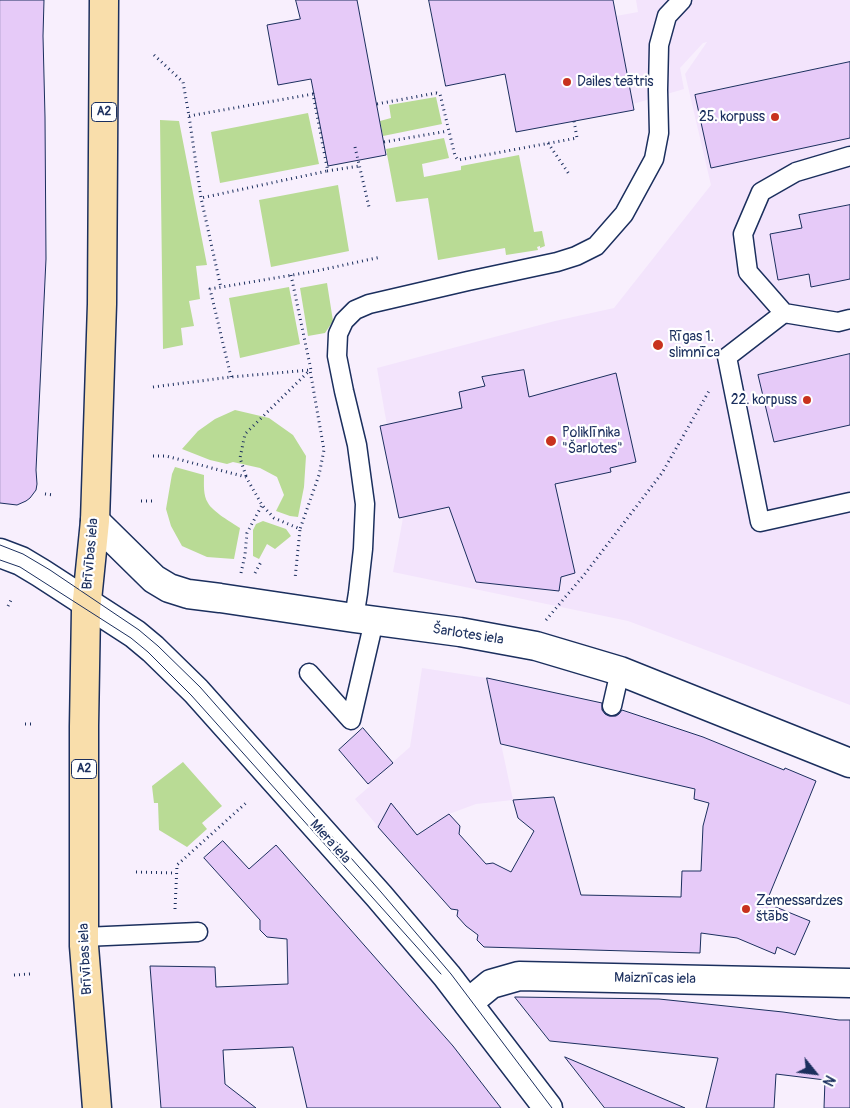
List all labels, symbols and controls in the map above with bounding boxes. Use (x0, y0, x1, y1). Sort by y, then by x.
place label: Dailes teātris (577, 74, 653, 90)
marker: Dailes teātris (561, 76, 573, 88)
road number: A2 (92, 102, 116, 121)
place label: 25. korpuss (699, 109, 765, 125)
marker: 25. korpuss (769, 111, 781, 123)
place label: Rīgas 1. slimnīca (669, 329, 720, 362)
marker: Rīgas 1. slimnīca (651, 338, 665, 352)
place label: 22. korpuss (731, 392, 797, 408)
marker: 22. korpuss (801, 394, 813, 406)
place label: Poliklīnika "Šarlotes" (562, 425, 623, 458)
marker: Poliklīnika "Šarlotes" (544, 434, 558, 448)
street label: Brīvības iela (80, 518, 102, 590)
street label: Šarlotes iela (431, 621, 505, 649)
road number: A2 (72, 760, 96, 779)
street label: Miera iela (306, 817, 354, 867)
place label: Zemessardzes štābs (756, 893, 843, 926)
marker: Zemessardzes štābs (740, 903, 752, 915)
street label: Brīvības iela (76, 923, 96, 995)
street label: Maiznīcas iela (614, 970, 696, 988)
north arrow (790, 1048, 840, 1098)
text: N (819, 1072, 838, 1089)

